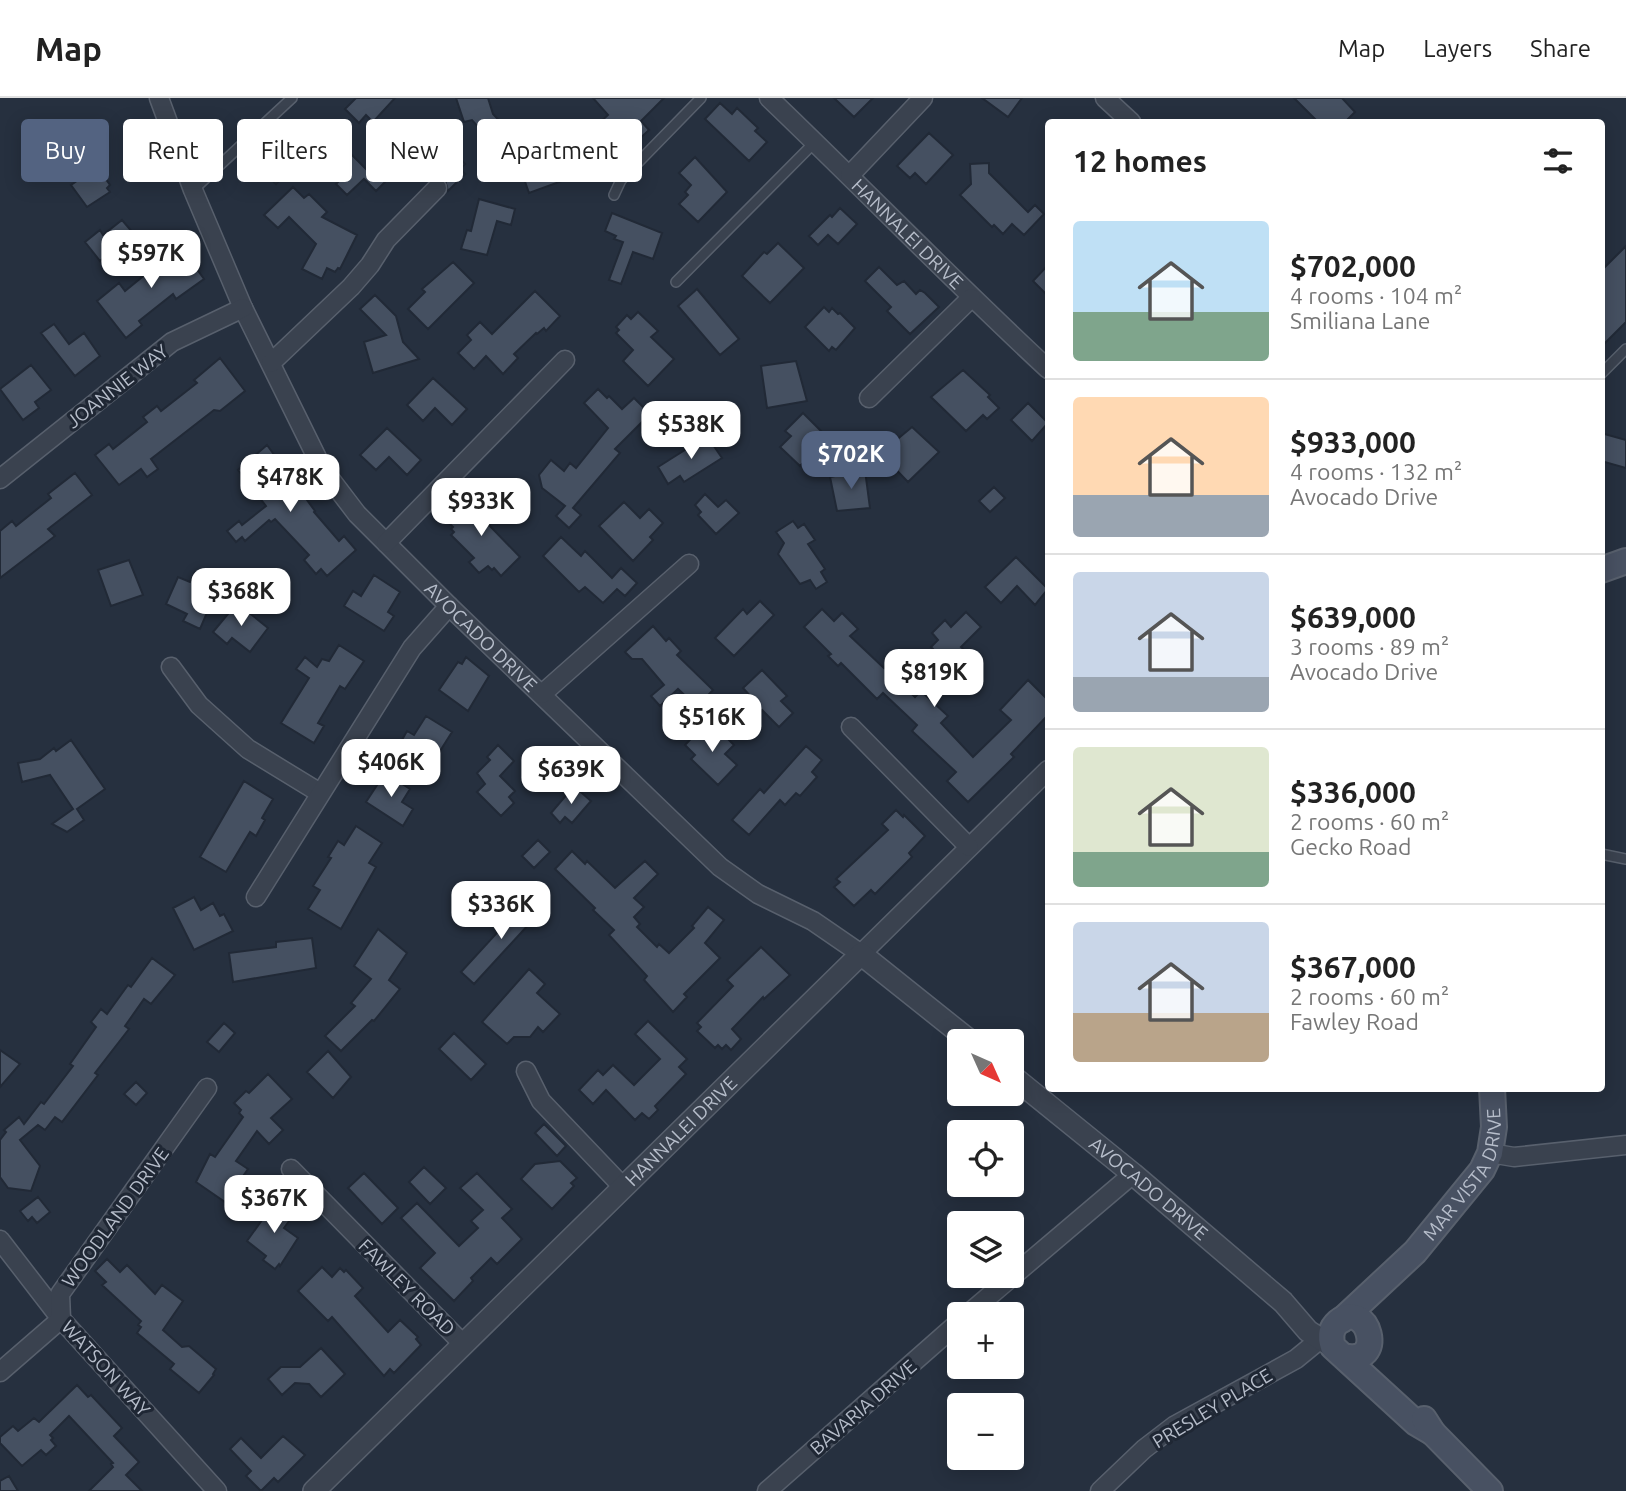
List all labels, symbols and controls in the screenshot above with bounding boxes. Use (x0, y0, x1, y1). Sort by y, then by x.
text: Map (35, 30, 102, 67)
text: Map (1338, 35, 1385, 62)
text: Layers (1423, 35, 1492, 62)
text: Share (1530, 35, 1591, 62)
chip: Buy (21, 119, 109, 182)
chip: Rent (123, 119, 223, 182)
chip: Filters (237, 119, 352, 182)
chip: New (366, 119, 463, 182)
chip: Apartment (477, 119, 642, 182)
icon: filters (1539, 142, 1577, 180)
text: 12 homes (1073, 144, 1207, 178)
street label: HANNALEI DRIVE (847, 174, 968, 293)
pin: $597K (102, 230, 200, 290)
text: $597K (117, 240, 185, 265)
icon: home (1129, 249, 1213, 333)
text: $702,000 (1290, 249, 1416, 283)
text: 4 rooms · 104 m² (1290, 283, 1462, 308)
text: Smiliana Lane (1290, 308, 1431, 333)
street label: JOANNIE WAY (62, 340, 172, 432)
pin: $538K (642, 402, 740, 461)
text: $538K (657, 411, 725, 436)
icon: home (1129, 425, 1213, 509)
text: $933,000 (1290, 425, 1416, 459)
pin: $702K (802, 432, 900, 491)
text: $702K (817, 441, 885, 466)
pin: $478K (241, 454, 339, 514)
text: 4 rooms · 132 m² (1290, 459, 1462, 484)
text: $478K (256, 464, 324, 489)
pin: $933K (432, 478, 530, 538)
text: Avocado Drive (1290, 484, 1438, 509)
text: $933K (447, 488, 515, 513)
pin: $368K (192, 568, 290, 628)
street label: AVOCADO DRIVE (420, 577, 542, 696)
text: $368K (207, 578, 275, 603)
icon: home (1129, 600, 1213, 684)
text: $639,000 (1290, 600, 1416, 634)
text: 3 rooms · 89 m² (1290, 634, 1449, 659)
pin: $819K (885, 650, 983, 709)
text: $819K (900, 659, 968, 684)
text: Avocado Drive (1290, 659, 1438, 684)
pin: $516K (663, 694, 761, 754)
text: $516K (678, 704, 746, 729)
pin: $406K (342, 740, 440, 799)
pin: $639K (522, 746, 620, 806)
text: $406K (357, 749, 425, 774)
text: $639K (537, 756, 605, 781)
icon: home (1129, 775, 1213, 859)
text: $336,000 (1290, 775, 1416, 809)
text: 2 rooms · 60 m² (1290, 809, 1449, 834)
text: Gecko Road (1290, 834, 1412, 859)
pin: $336K (452, 882, 550, 941)
text: $336K (467, 891, 535, 916)
icon: home (1129, 950, 1213, 1034)
text: $367,000 (1290, 950, 1416, 984)
text: 2 rooms · 60 m² (1290, 984, 1449, 1009)
text: Fawley Road (1290, 1009, 1419, 1034)
north arrow (947, 1029, 1024, 1106)
map controls (947, 1029, 1024, 1470)
street label: HANNALEI DRIVE (620, 1071, 741, 1190)
street label: MAR VISTA DRIVE (1418, 1108, 1505, 1245)
button: locate (947, 1120, 1024, 1197)
street label: AVOCADO DRIVE (1085, 1132, 1213, 1244)
street label: WOODLAND DRIVE (57, 1143, 173, 1291)
pin: $367K (225, 1176, 323, 1235)
text: $367K (240, 1185, 308, 1210)
button: layers (947, 1211, 1024, 1288)
street label: FAWLEY ROAD (354, 1234, 460, 1340)
button: + (947, 1302, 1024, 1379)
street label: WATSON WAY (57, 1316, 155, 1420)
street label: BAVARIA DRIVE (806, 1355, 920, 1459)
street label: PRESLEY PLACE (1148, 1364, 1276, 1452)
button: − (947, 1393, 1024, 1470)

